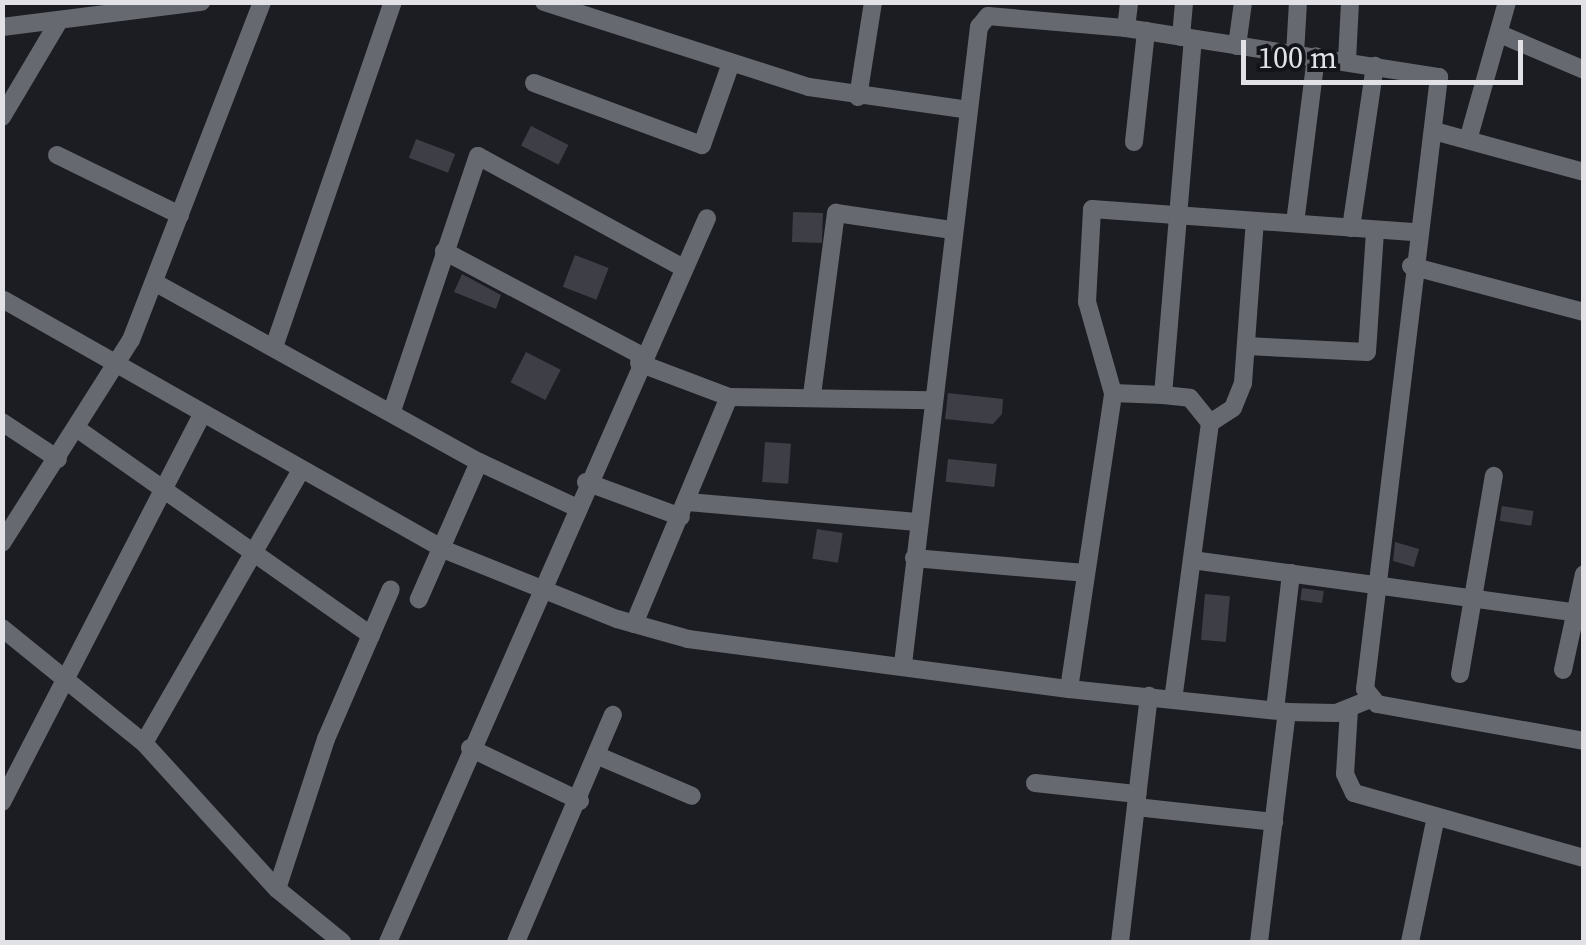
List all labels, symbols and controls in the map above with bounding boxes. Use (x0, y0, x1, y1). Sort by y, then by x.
scale bar (1246, 20, 1528, 82)
text: 100 m (1258, 37, 1337, 78)

